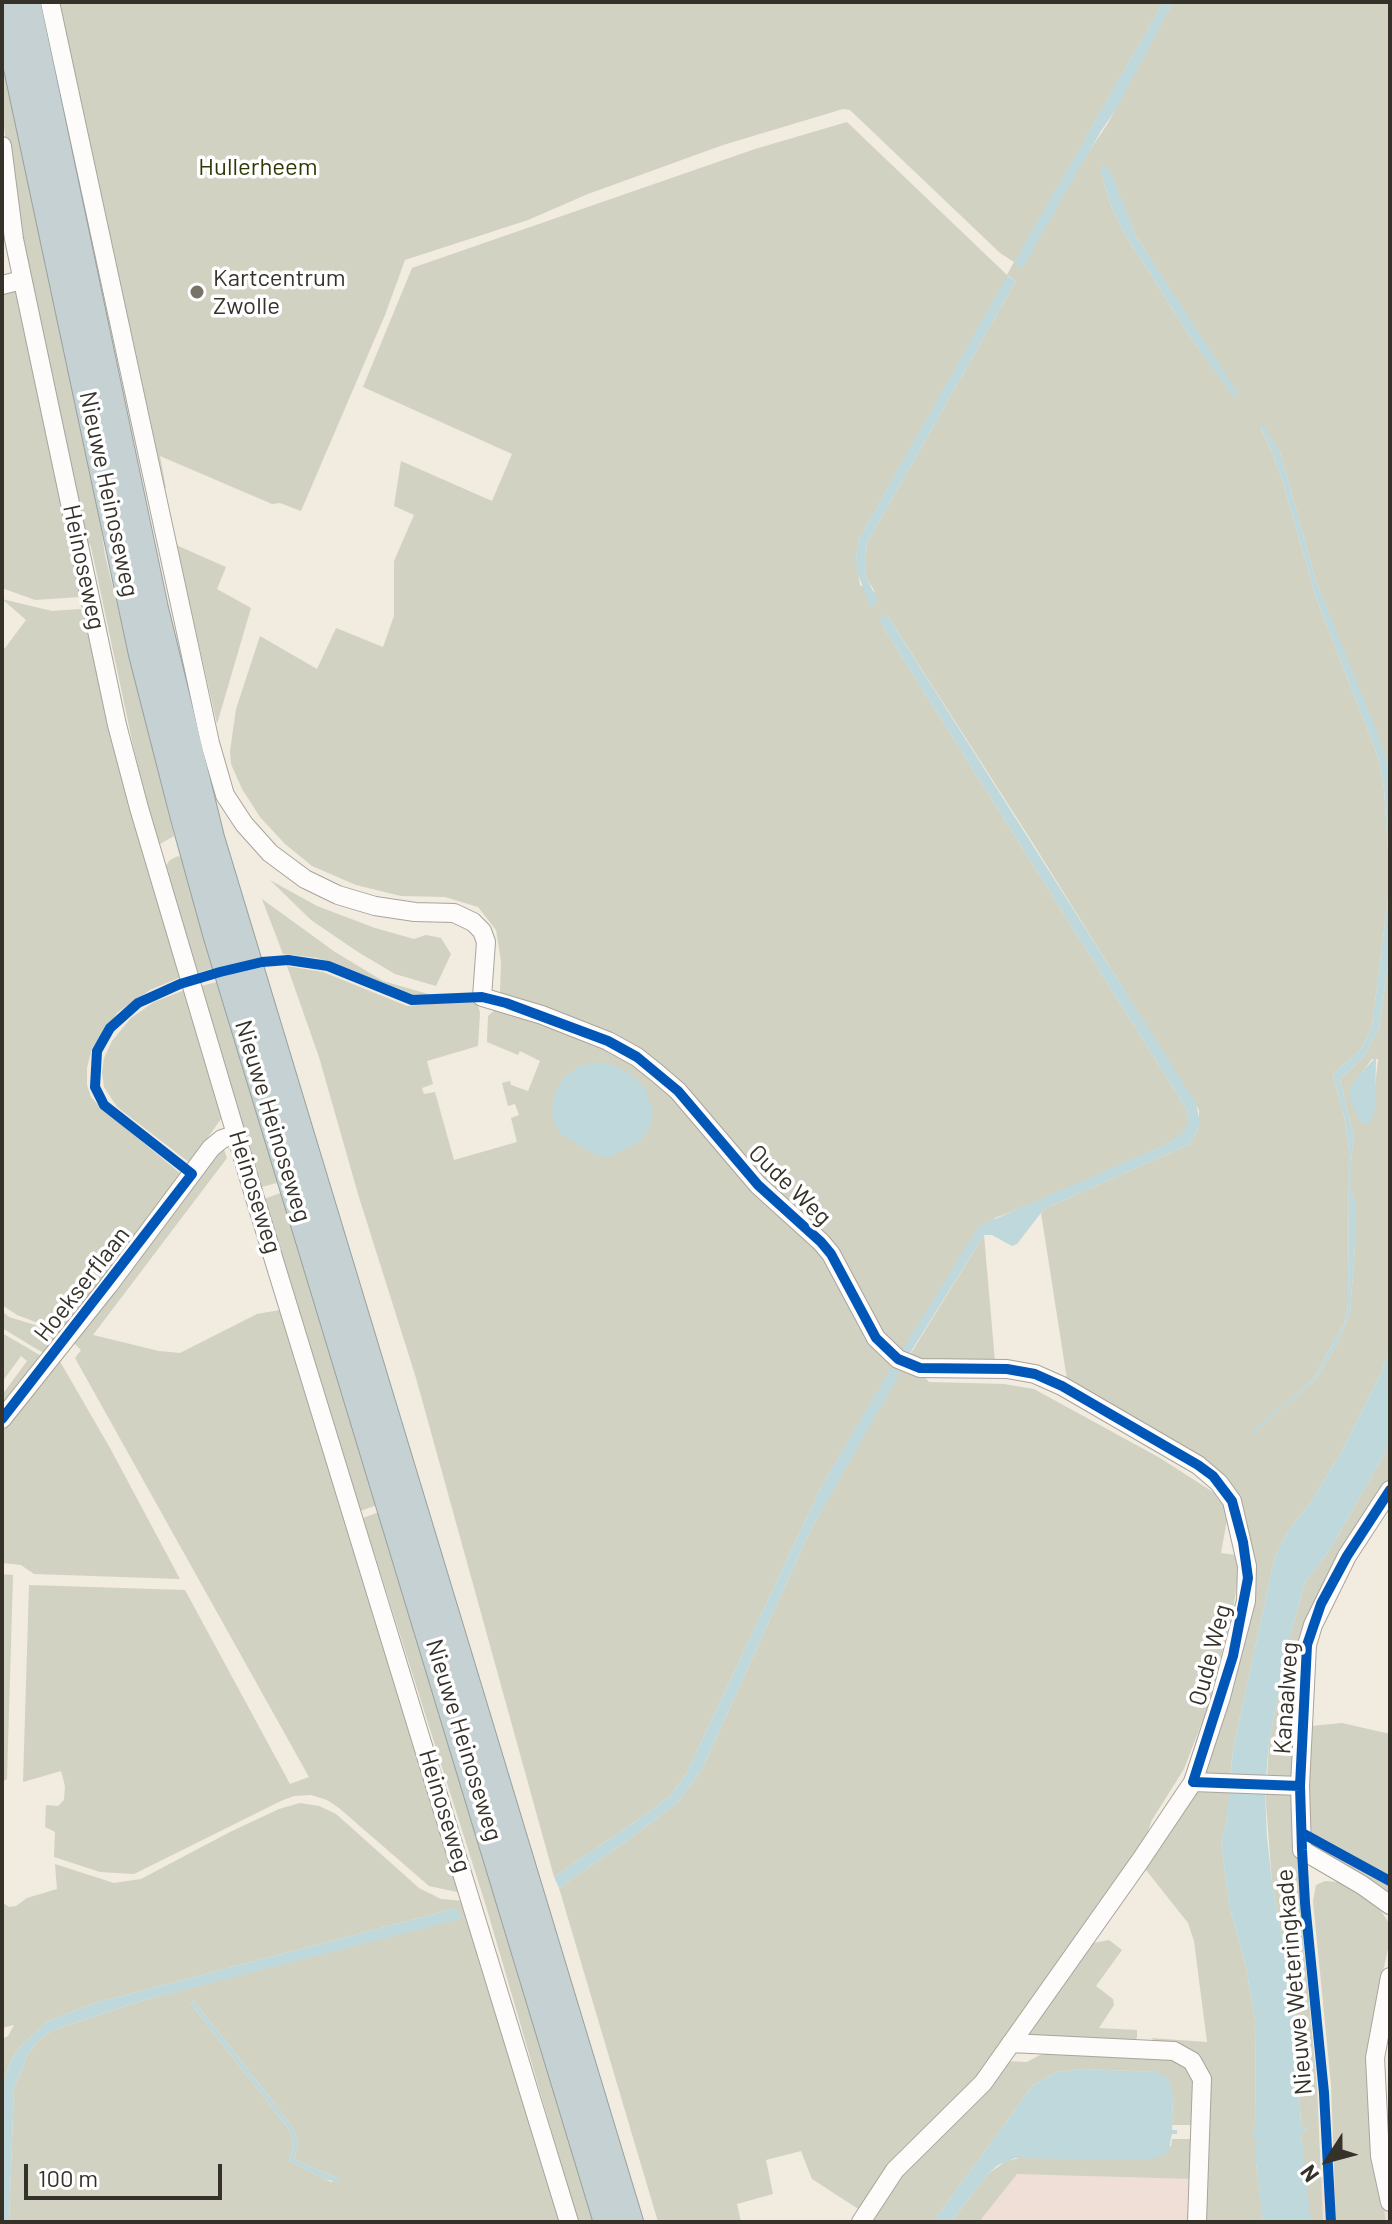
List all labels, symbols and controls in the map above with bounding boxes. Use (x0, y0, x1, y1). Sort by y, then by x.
park label: Hullerheem (198, 153, 318, 181)
place label: Kartcentrum Zwolle (213, 264, 346, 320)
marker: Kartcentrum Zwolle (188, 283, 206, 301)
street label: Nieuwe Heinoseweg (73, 389, 145, 599)
street label: Heinoseweg (57, 502, 111, 632)
street label: Nieuwe Heinoseweg (229, 1017, 317, 1225)
street label: Heinoseweg (223, 1127, 287, 1257)
street label: Oude Weg (743, 1139, 837, 1231)
street label: Hoekserflaan (28, 1221, 136, 1347)
street label: Oude Weg (1183, 1601, 1237, 1709)
street label: Nieuwe Heinoseweg (420, 1636, 508, 1844)
street label: Kanaalweg (1268, 1641, 1304, 1755)
street label: Heinoseweg (413, 1746, 477, 1876)
street label: Nieuwe Weteringkade (1270, 1868, 1318, 2096)
north arrow (1288, 2120, 1368, 2200)
scale bar (28, 2148, 226, 2198)
text: N (1294, 2161, 1323, 2188)
text: 100 m (38, 2163, 98, 2192)

